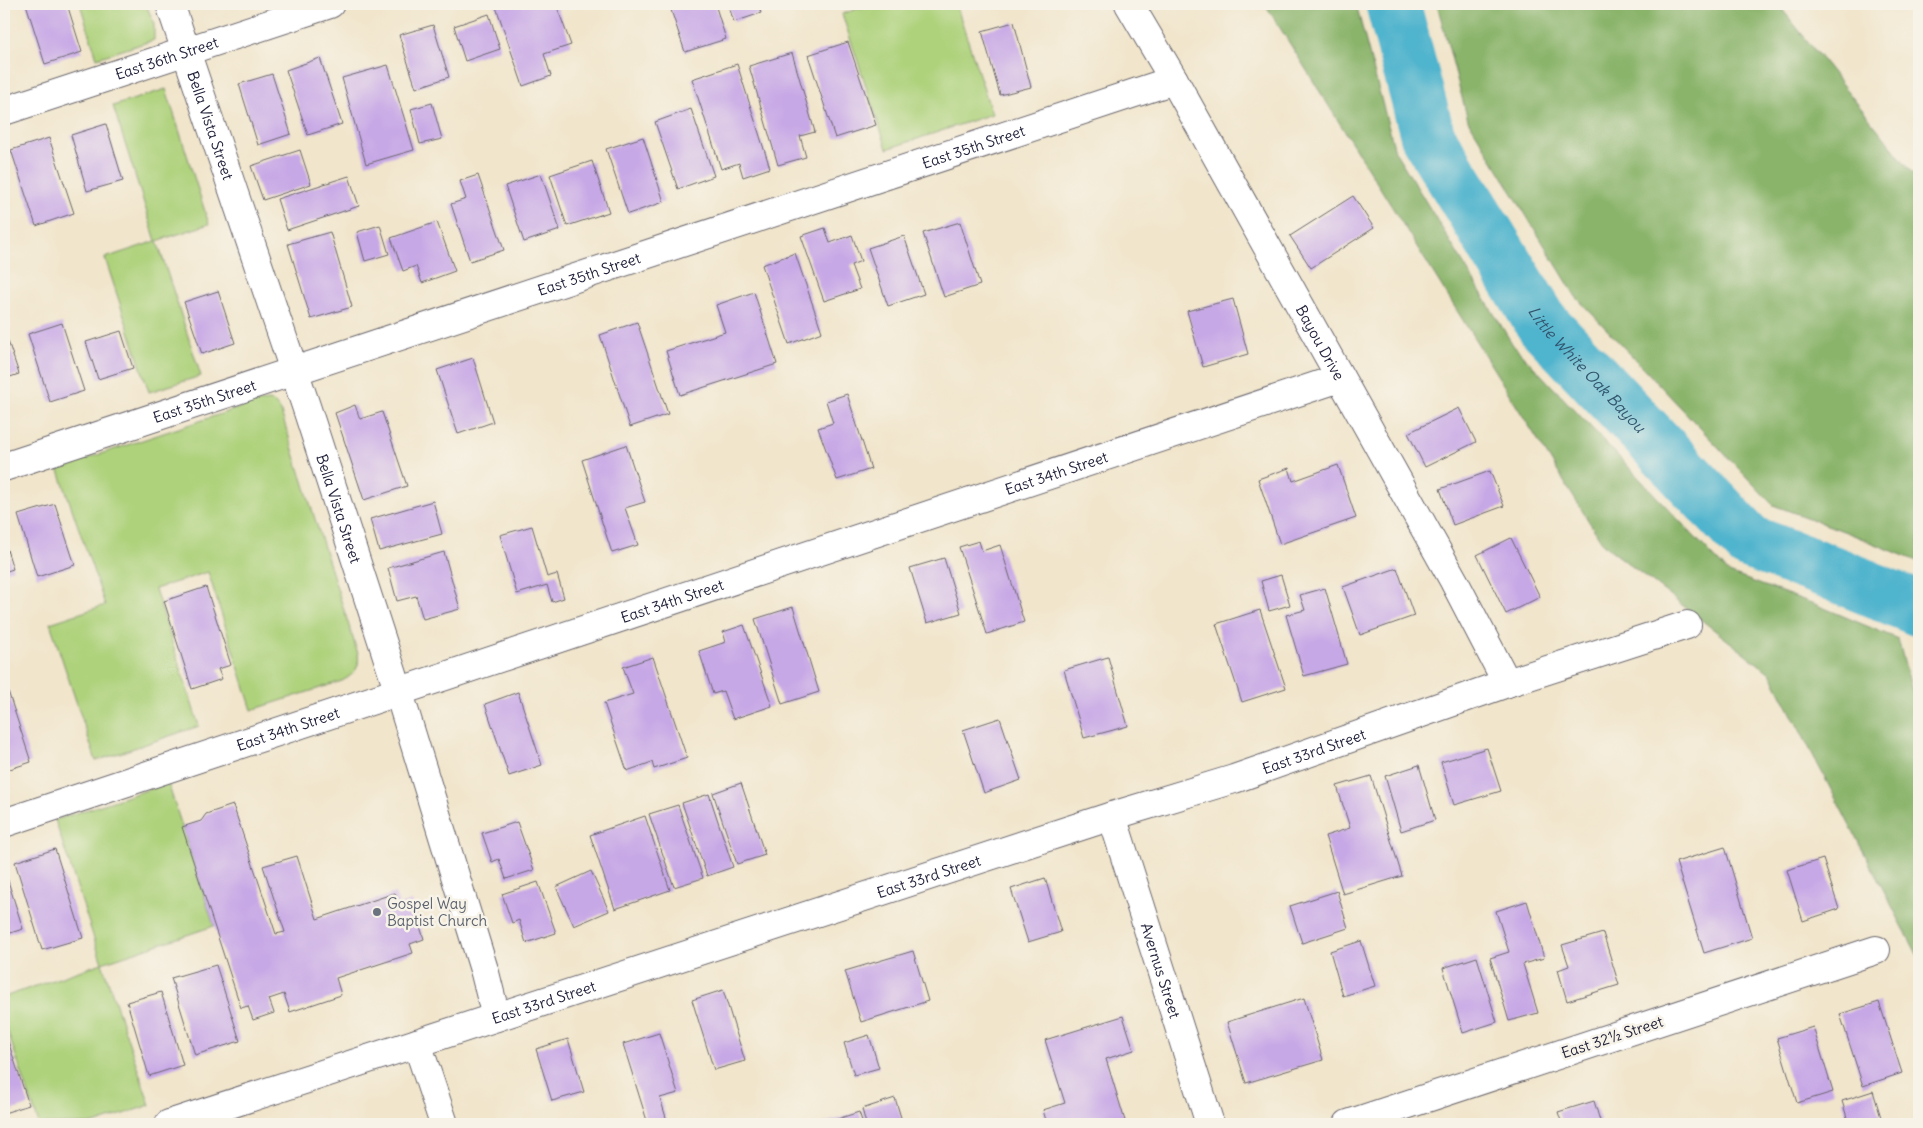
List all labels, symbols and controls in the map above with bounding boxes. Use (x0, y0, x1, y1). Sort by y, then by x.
street label: East 36th Street (113, 32, 220, 83)
street label: Bella Vista Street (184, 68, 238, 182)
street label: East 35th Street (919, 121, 1027, 172)
street label: East 35th Street (535, 248, 643, 299)
street label: Bayou Drive (1292, 302, 1349, 383)
water label: Little White Oak Bayou (1524, 302, 1651, 438)
street label: East 35th Street (150, 375, 258, 427)
street label: East 34th Street (1002, 447, 1110, 498)
street label: Bella Vista Street (313, 451, 366, 565)
street label: East 34th Street (618, 575, 726, 626)
street label: East 34th Street (234, 703, 342, 754)
street label: East 33rd Street (1260, 724, 1368, 778)
street label: East 33rd Street (874, 850, 983, 902)
place label: Gospel Way Baptist Church (387, 894, 488, 930)
marker: Gospel Way Baptist Church (371, 906, 383, 918)
street label: Avernus Street (1137, 920, 1185, 1020)
street label: East 33rd Street (489, 976, 598, 1027)
street label: East 32½ Street (1559, 1012, 1665, 1062)

